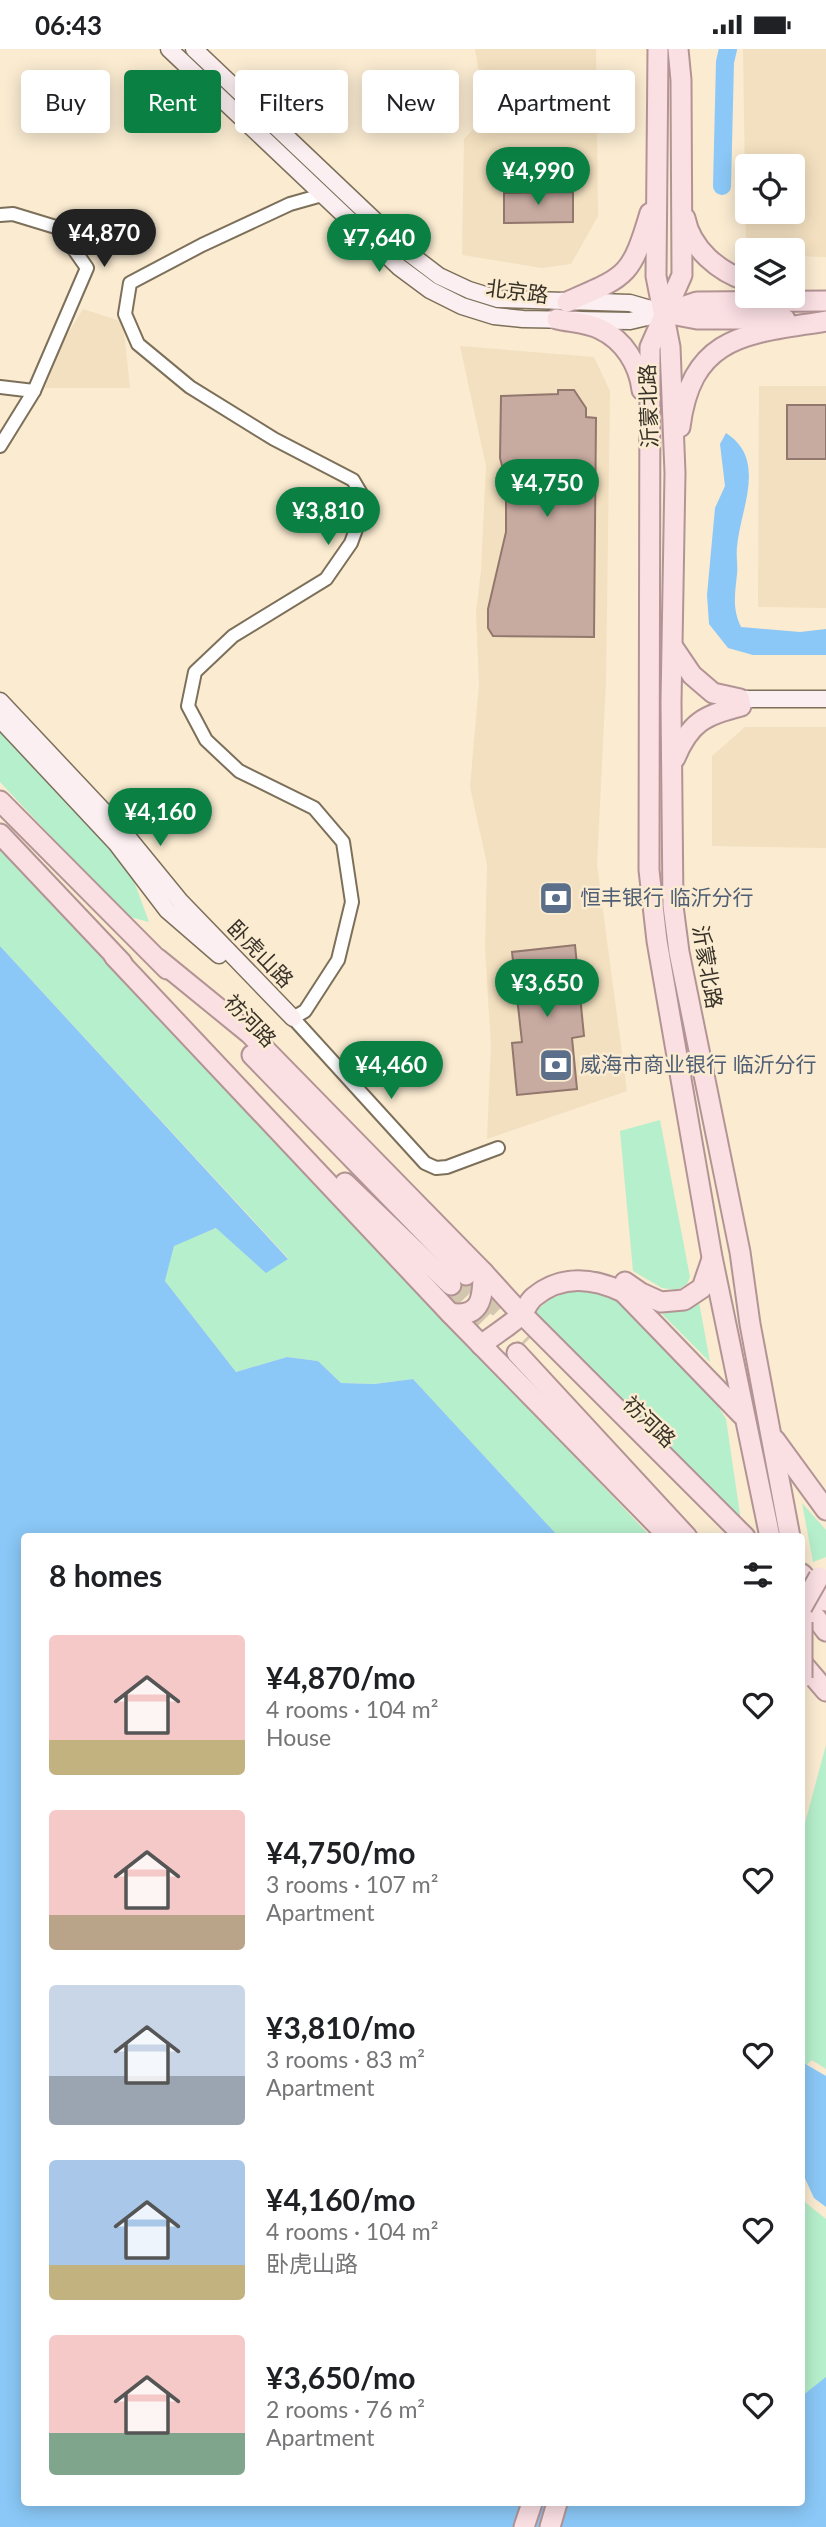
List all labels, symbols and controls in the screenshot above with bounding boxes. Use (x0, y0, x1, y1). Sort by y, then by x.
text: 06:43 (35, 9, 102, 41)
chip: Buy (21, 70, 110, 133)
chip: Rent (124, 70, 221, 133)
chip: Filters (235, 70, 348, 133)
chip: New (362, 70, 459, 133)
chip: Apartment (473, 70, 635, 133)
pin: ¥4,990 (481, 148, 595, 207)
map controls (735, 154, 805, 308)
button: locate (735, 154, 805, 224)
text: ¥4,990 (502, 156, 574, 184)
pin: ¥4,870 (47, 209, 161, 269)
pin: ¥7,640 (322, 215, 436, 274)
text: ¥4,870 (68, 218, 140, 246)
text: ¥7,640 (343, 223, 415, 251)
button: layers (735, 238, 805, 308)
street label: 北京路 (484, 274, 550, 307)
street label: 沂蒙北路 (634, 364, 661, 448)
pin: ¥4,750 (490, 459, 604, 519)
text: ¥4,750 (511, 468, 583, 496)
pin: ¥3,810 (271, 487, 385, 547)
text: ¥3,810 (292, 496, 364, 524)
pin: ¥4,160 (103, 789, 217, 848)
text: ¥4,160 (124, 797, 196, 825)
bank icon: 恒丰银行 临沂分行 (537, 879, 575, 917)
place label: 恒丰银行 临沂分行 (580, 884, 753, 909)
street label: 卧虎山路 (223, 914, 299, 992)
street label: 沂蒙北路 (689, 923, 728, 1010)
pin: ¥3,650 (490, 960, 604, 1019)
text: ¥3,650 (511, 968, 583, 996)
street label: 祊河路 (220, 989, 282, 1051)
pin: ¥4,460 (334, 1041, 448, 1101)
bank icon: 威海市商业银行 临沂分行 (537, 1046, 575, 1084)
text: ¥4,460 (355, 1050, 427, 1078)
place label: 威海市商业银行 临沂分行 (580, 1051, 816, 1076)
street label: 祊河路 (619, 1390, 681, 1452)
icon: filters (739, 1556, 777, 1594)
text: 8 homes (49, 1557, 162, 1593)
text: ¥4,870/mo (266, 1659, 415, 1695)
icon: home (105, 1663, 189, 1747)
icon: heart (739, 1686, 777, 1724)
text: 4 rooms · 104 m² (266, 1695, 438, 1723)
text: House (266, 1723, 331, 1751)
text: ¥4,750/mo (266, 1834, 415, 1870)
icon: home (105, 1838, 189, 1922)
icon: heart (739, 1861, 777, 1899)
text: 3 rooms · 107 m² (266, 1870, 438, 1898)
text: Apartment (266, 1898, 374, 1926)
text: ¥3,810/mo (266, 2009, 415, 2045)
icon: home (105, 2013, 189, 2097)
icon: heart (739, 2036, 777, 2074)
text: 3 rooms · 83 m² (266, 2045, 425, 2073)
text: Apartment (266, 2073, 374, 2101)
text: ¥4,160/mo (266, 2181, 415, 2217)
icon: home (105, 2188, 189, 2272)
icon: heart (739, 2211, 777, 2249)
text: 4 rooms · 104 m² (266, 2217, 438, 2245)
text: 卧虎山路 (266, 2249, 358, 2277)
text: ¥3,650/mo (266, 2359, 415, 2395)
icon: home (105, 2363, 189, 2447)
icon: heart (739, 2386, 777, 2424)
text: 2 rooms · 76 m² (266, 2395, 425, 2423)
text: Apartment (266, 2423, 374, 2451)

